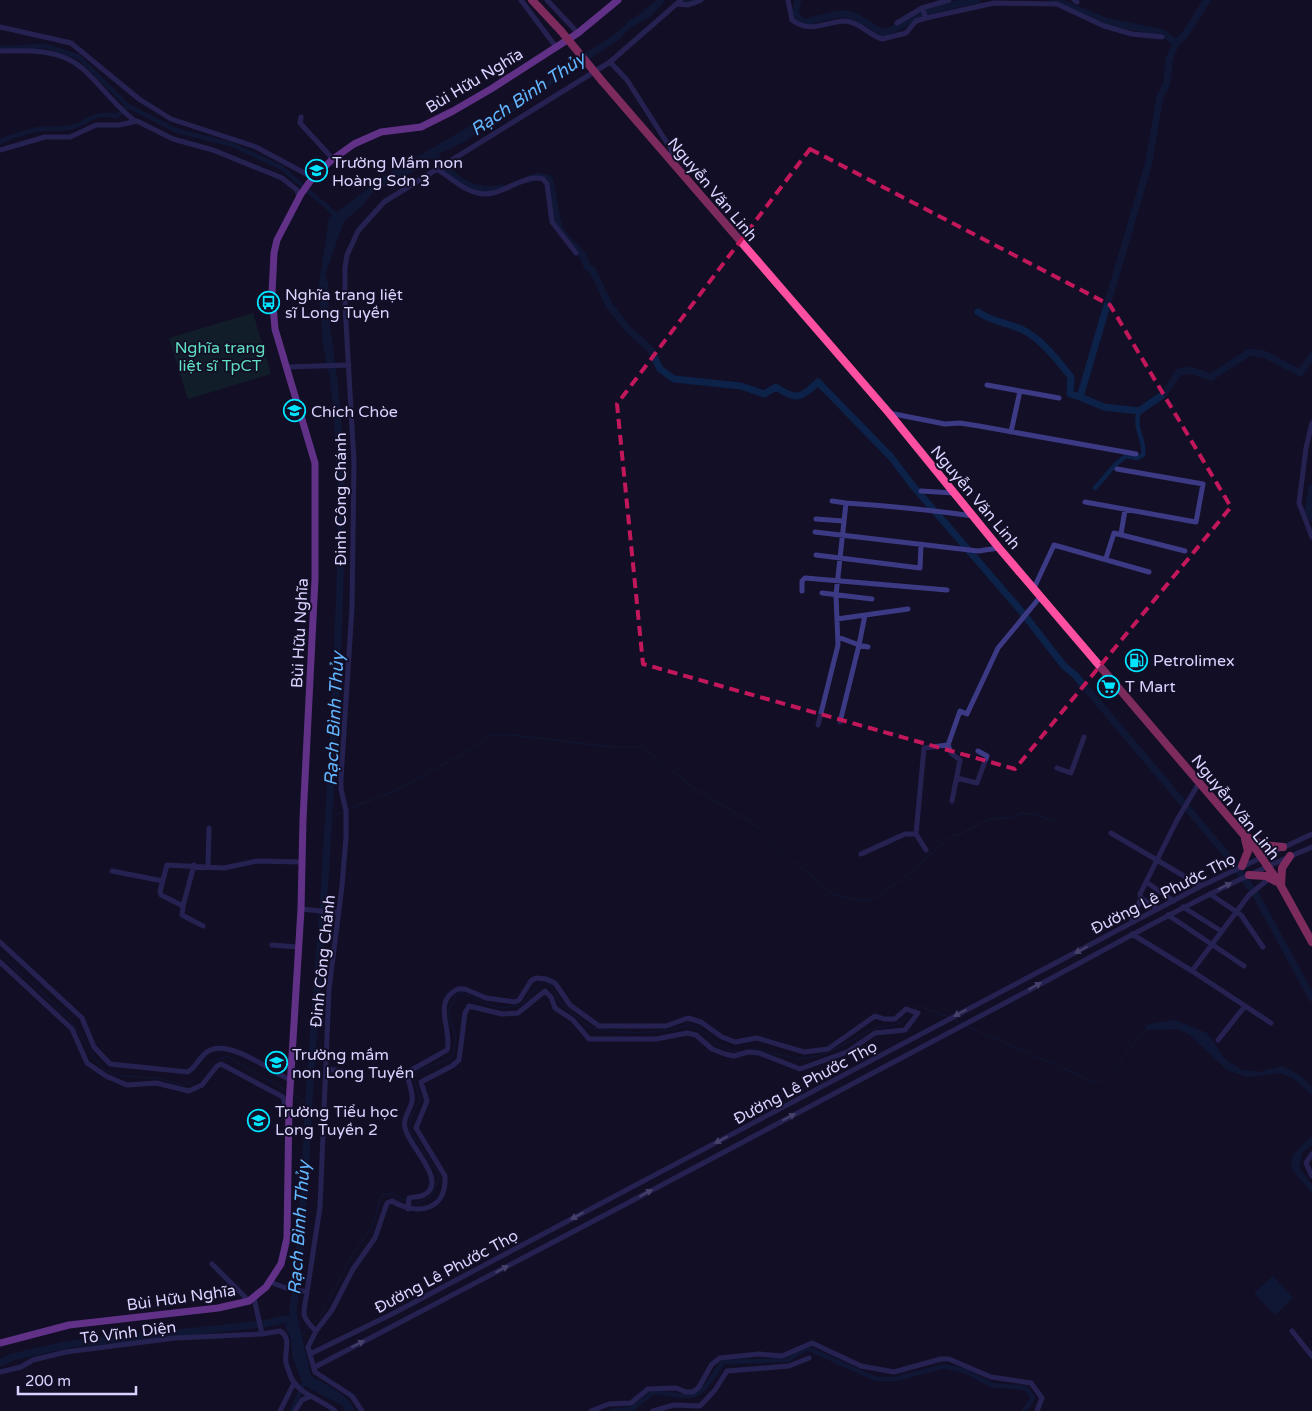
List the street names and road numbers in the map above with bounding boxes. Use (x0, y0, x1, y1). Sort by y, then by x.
street label: Bùi Hữu Nghĩa (422, 44, 527, 118)
street label: Nguyễn Văn Linh (663, 134, 762, 246)
street label: Đinh Công Chánh (331, 432, 351, 566)
street label: Nguyễn Văn Linh (926, 442, 1025, 554)
street label: Bùi Hữu Nghĩa (287, 578, 313, 688)
street label: Nguyễn Văn Linh (1187, 751, 1284, 864)
street label: Đường Lê Phước Thọ (1088, 849, 1239, 939)
street label: Đinh Công Chánh (306, 894, 340, 1029)
street label: Đường Lê Phước Thọ (730, 1037, 881, 1129)
street label: Đường Lê Phước Thọ (371, 1226, 522, 1318)
street label: Bùi Hữu Nghĩa (125, 1280, 237, 1316)
street label: Tô Vĩnh Diện (79, 1317, 177, 1349)

